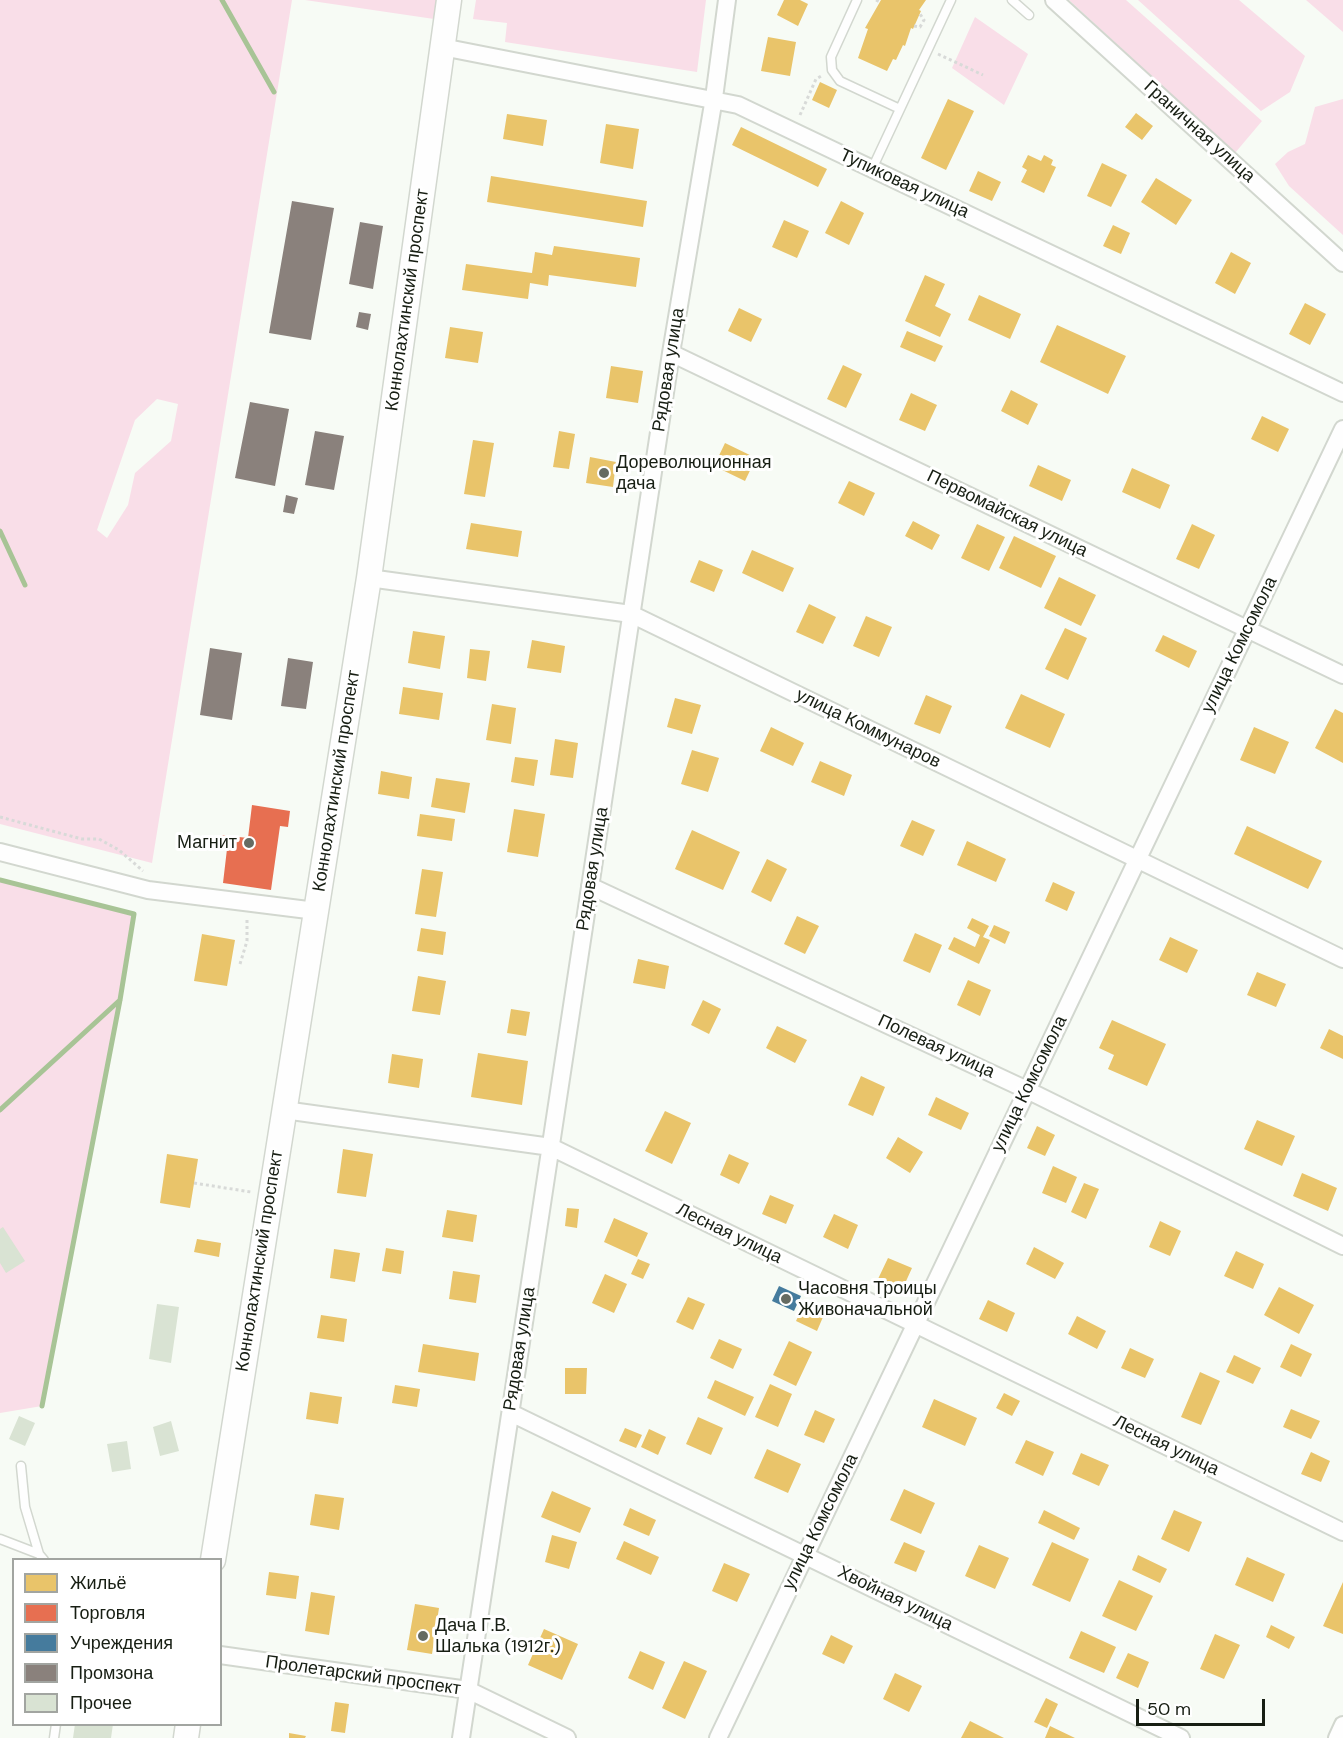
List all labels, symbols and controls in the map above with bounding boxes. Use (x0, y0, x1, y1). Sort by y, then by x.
street label: Граничная улица (1139, 76, 1259, 188)
street label: Тупиковая улица (836, 145, 972, 223)
street label: Коннолахтинский проспект (382, 188, 434, 412)
street label: Рядовая улица (649, 307, 689, 433)
place label: Дореволюционная дача (616, 452, 771, 494)
marker: Дореволюционная дача (597, 466, 611, 480)
street label: Первомайская улица (923, 466, 1091, 562)
street label: улица Комсомола (1198, 573, 1282, 717)
street label: Коннолахтинский проспект (309, 669, 365, 893)
street label: улица Коммунаров (792, 685, 944, 773)
street label: Рядовая улица (573, 806, 613, 932)
place label: Магнит (177, 832, 237, 854)
marker: Магнит (242, 836, 256, 850)
street label: Полевая улица (874, 1010, 998, 1084)
street label: улица Комсомола (988, 1012, 1072, 1156)
street label: Коннолахтинский проспект (232, 1149, 288, 1373)
street label: Лесная улица (673, 1199, 785, 1269)
place label: Часовня Троицы Живоначальной (798, 1278, 937, 1320)
street label: Рядовая улица (500, 1286, 540, 1412)
marker: Часовня Троицы Живоначальной (779, 1292, 793, 1306)
street label: Лесная улица (1110, 1411, 1222, 1481)
street label: улица Комсомола (779, 1450, 863, 1594)
legend (12, 1558, 222, 1726)
street label: Хвойная улица (834, 1562, 956, 1636)
text: Жильё (70, 1571, 127, 1595)
text: Торговля (70, 1601, 145, 1625)
place label: Дача Г.В. Шалька (1912г.) (435, 1615, 561, 1658)
marker: Дача Г.В. Шалька (1912г.) (416, 1629, 430, 1643)
text: Учреждения (70, 1631, 173, 1655)
street label: Пролетарский проспект (264, 1652, 462, 1700)
text: Промзона (70, 1661, 153, 1685)
scale bar (1139, 1687, 1268, 1725)
text: Прочее (70, 1691, 132, 1715)
text: 50 m (1147, 1697, 1191, 1721)

